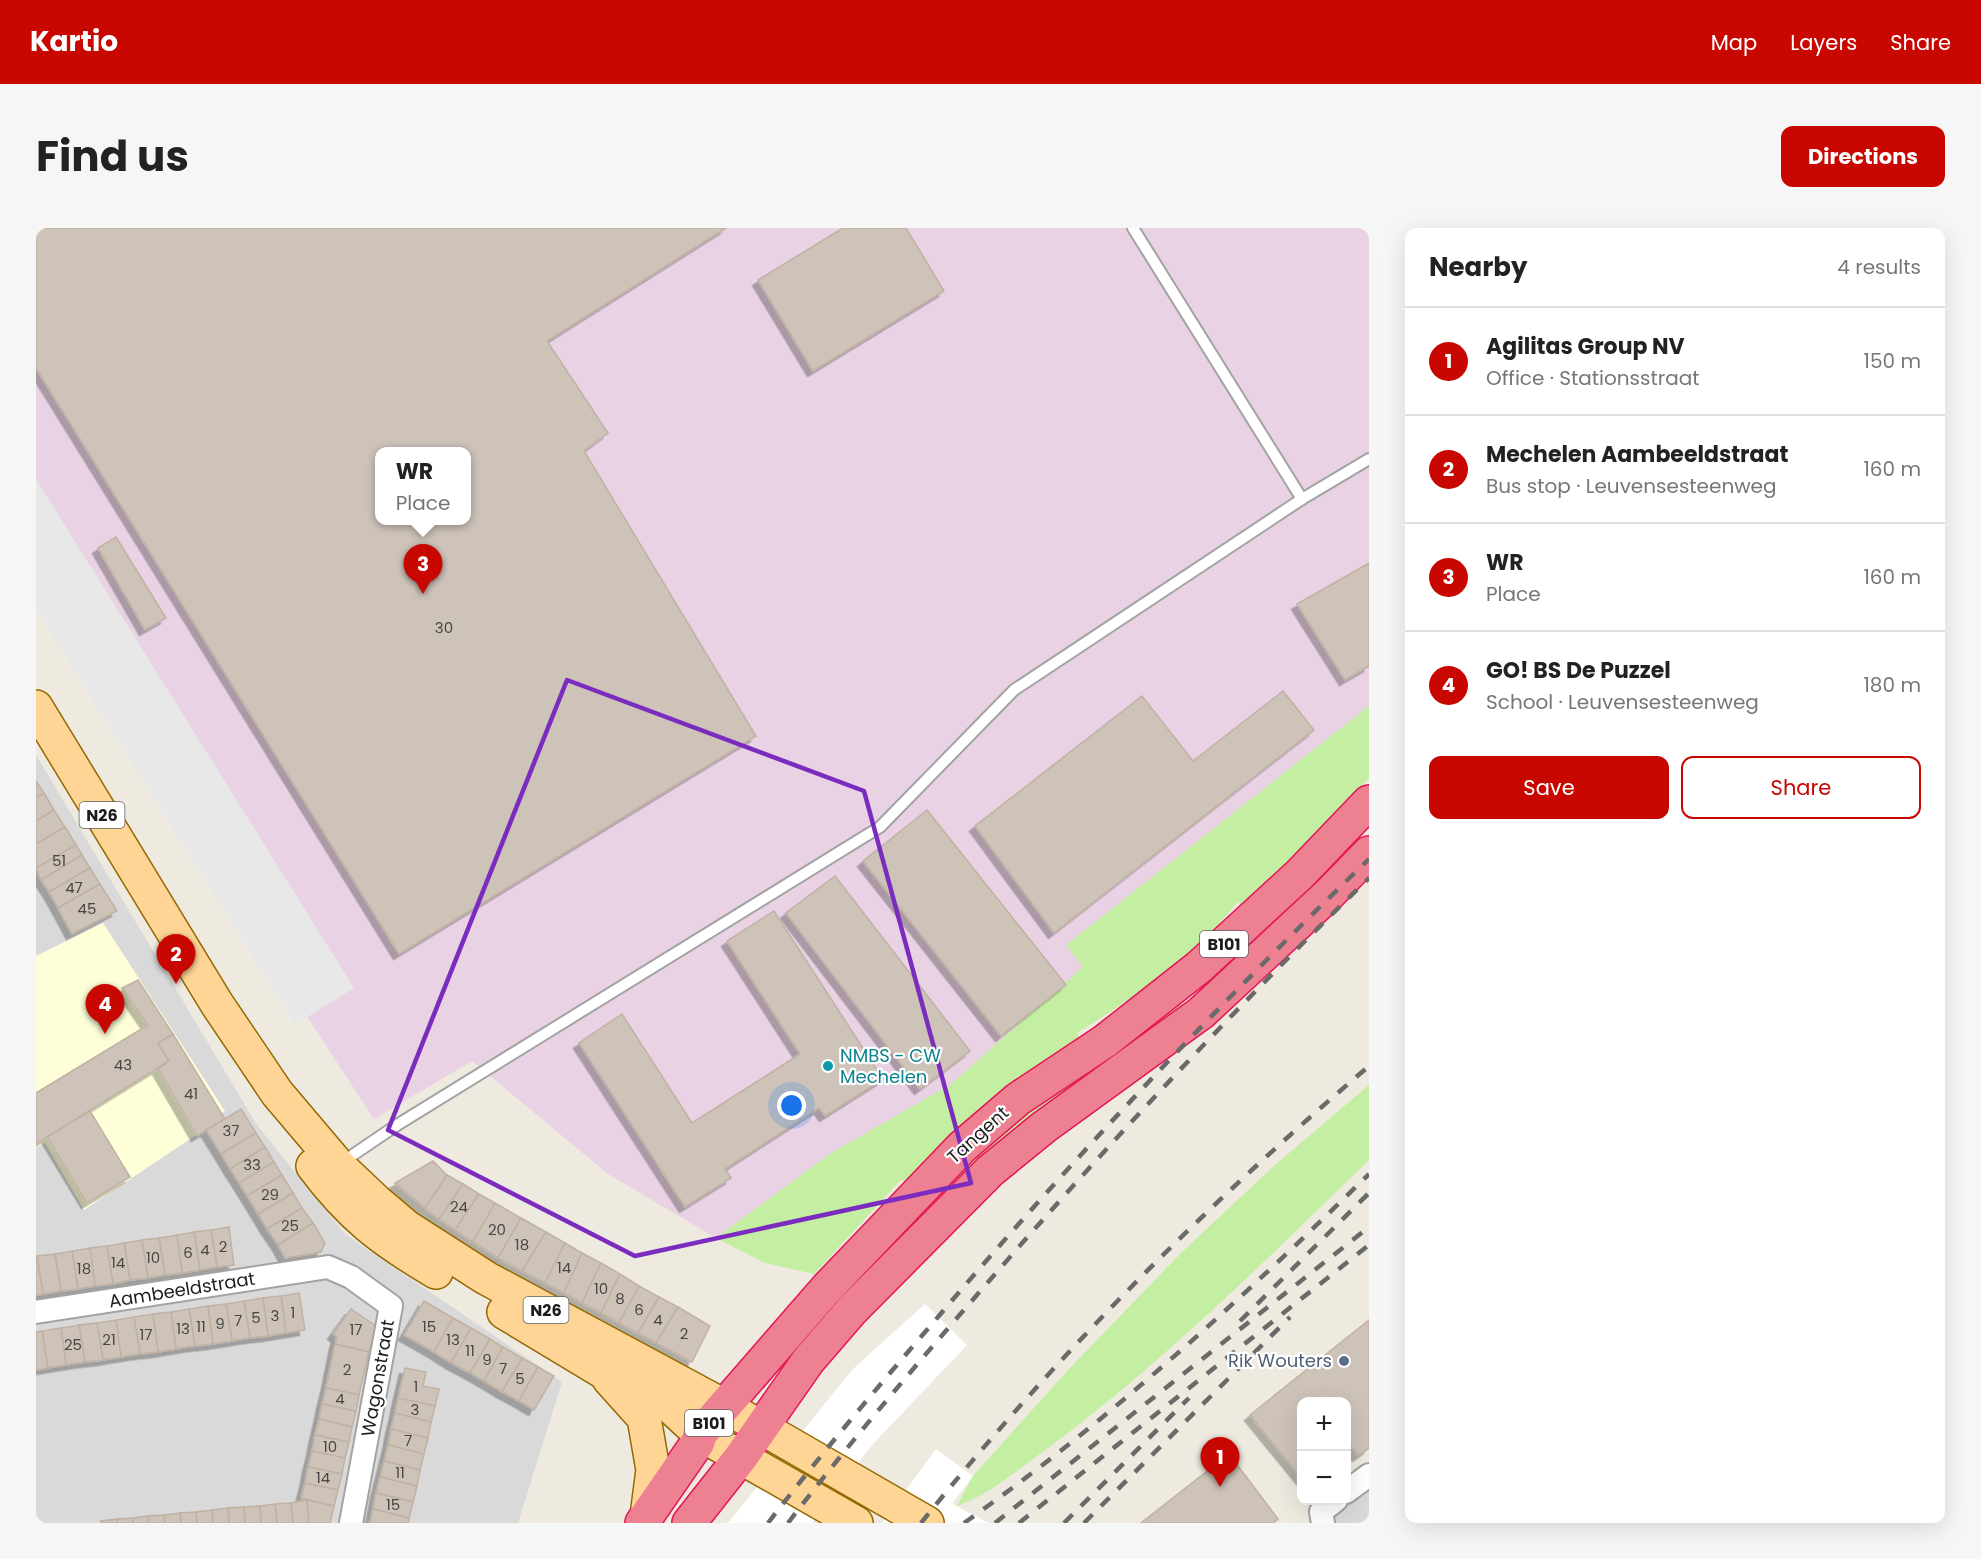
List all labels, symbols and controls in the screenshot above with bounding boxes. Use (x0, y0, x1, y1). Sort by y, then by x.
text: Kartio (30, 22, 118, 61)
text: Map (1711, 28, 1757, 57)
text: Layers (1790, 28, 1857, 57)
text: Share (1890, 28, 1951, 57)
button: Directions (1781, 126, 1945, 187)
text: Find us (36, 127, 189, 186)
text: Nearby (1429, 249, 1527, 285)
text: 4 results (1837, 253, 1921, 281)
text: Agilitas Group NV (1486, 331, 1685, 362)
text: 1 (1445, 347, 1452, 375)
text: 150 m (1864, 347, 1921, 375)
text: Office · Stationsstraat (1486, 364, 1700, 392)
text: Mechelen Aambeeldstraat (1486, 439, 1788, 470)
popup (375, 447, 471, 525)
text: 2 (1443, 455, 1454, 483)
text: 160 m (1863, 455, 1921, 483)
text: WR (396, 456, 433, 487)
text: Bus stop · Leuvensesteenweg (1486, 472, 1777, 500)
text: Place (396, 489, 450, 517)
pin: 3 (404, 544, 442, 594)
text: WR (1486, 547, 1524, 578)
text: 3 (1442, 563, 1455, 591)
text: 160 m (1863, 563, 1921, 591)
text: Place (1486, 580, 1541, 608)
house number: 30 (435, 617, 453, 638)
text: GO! BS De Puzzel (1486, 655, 1671, 686)
text: 4 (1442, 671, 1455, 699)
text: 180 m (1863, 671, 1921, 699)
text: School · Leuvensesteenweg (1486, 688, 1759, 716)
button: Save (1429, 756, 1669, 819)
button: Share (1681, 756, 1921, 819)
road number: N26 (80, 802, 124, 828)
house number: 51 (52, 850, 66, 871)
house number: 47 (65, 877, 83, 898)
house number: 45 (78, 898, 96, 919)
road number: B101 (1200, 931, 1248, 957)
pin: 2 (156, 934, 196, 984)
pin: 4 (86, 984, 124, 1034)
place label: NMBS - CW Mechelen (840, 1043, 941, 1089)
house number: 43 (114, 1054, 132, 1075)
marker: NMBS - CW Mechelen (821, 1059, 835, 1073)
house number: 41 (184, 1083, 198, 1104)
your location (777, 1091, 806, 1120)
street label: Tangent (941, 1100, 1014, 1169)
house number: 37 (222, 1120, 240, 1141)
house number: 33 (243, 1154, 261, 1175)
house number: 29 (261, 1184, 279, 1205)
house number: 24 (450, 1196, 468, 1217)
house number: 25 (281, 1215, 299, 1236)
house number: 20 (488, 1219, 506, 1240)
house number: 18 (515, 1234, 529, 1255)
house number: 2 (219, 1236, 227, 1257)
house number: 4 (200, 1239, 210, 1260)
house number: 6 (183, 1242, 193, 1263)
house number: 10 (146, 1247, 160, 1268)
house number: 14 (111, 1252, 125, 1273)
house number: 14 (557, 1257, 571, 1278)
house number: 18 (77, 1258, 91, 1279)
street label: Aambeeldstraat (107, 1266, 257, 1313)
house number: 10 (594, 1278, 608, 1299)
house number: 8 (615, 1288, 625, 1309)
road number: N26 (524, 1297, 568, 1323)
house number: 6 (634, 1299, 644, 1320)
house number: 1 (291, 1302, 295, 1323)
house number: 3 (271, 1305, 279, 1326)
house number: 5 (251, 1307, 261, 1328)
house number: 4 (653, 1309, 663, 1330)
house number: 7 (234, 1310, 242, 1331)
house number: 9 (215, 1313, 225, 1334)
house number: 11 (196, 1316, 206, 1337)
house number: 15 (422, 1316, 436, 1337)
street label: Wagonstraat (355, 1317, 400, 1438)
house number: 13 (176, 1318, 190, 1339)
house number: 17 (350, 1319, 363, 1340)
house number: 2 (680, 1323, 688, 1344)
house number: 17 (140, 1324, 153, 1345)
house number: 21 (102, 1329, 116, 1350)
house number: 13 (446, 1329, 460, 1350)
house number: 25 (64, 1334, 82, 1355)
house number: 11 (465, 1340, 475, 1361)
place label: Rik Wouters (1228, 1348, 1332, 1373)
house number: 9 (482, 1349, 492, 1370)
marker: Rik Wouters (1337, 1354, 1351, 1368)
house number: 7 (499, 1358, 507, 1379)
house number: 2 (343, 1359, 351, 1380)
house number: 5 (515, 1368, 525, 1389)
house number: 1 (414, 1376, 418, 1397)
house number: 4 (335, 1388, 345, 1409)
map controls (1297, 1397, 1351, 1505)
button: + (1297, 1397, 1351, 1451)
house number: 3 (411, 1399, 419, 1420)
road number: B101 (685, 1410, 733, 1436)
house number: 7 (404, 1430, 412, 1451)
house number: 10 (323, 1436, 337, 1457)
pin: 1 (1200, 1438, 1240, 1487)
button: − (1297, 1451, 1351, 1505)
house number: 11 (395, 1462, 405, 1483)
house number: 14 (316, 1467, 330, 1488)
house number: 15 (386, 1494, 400, 1515)

